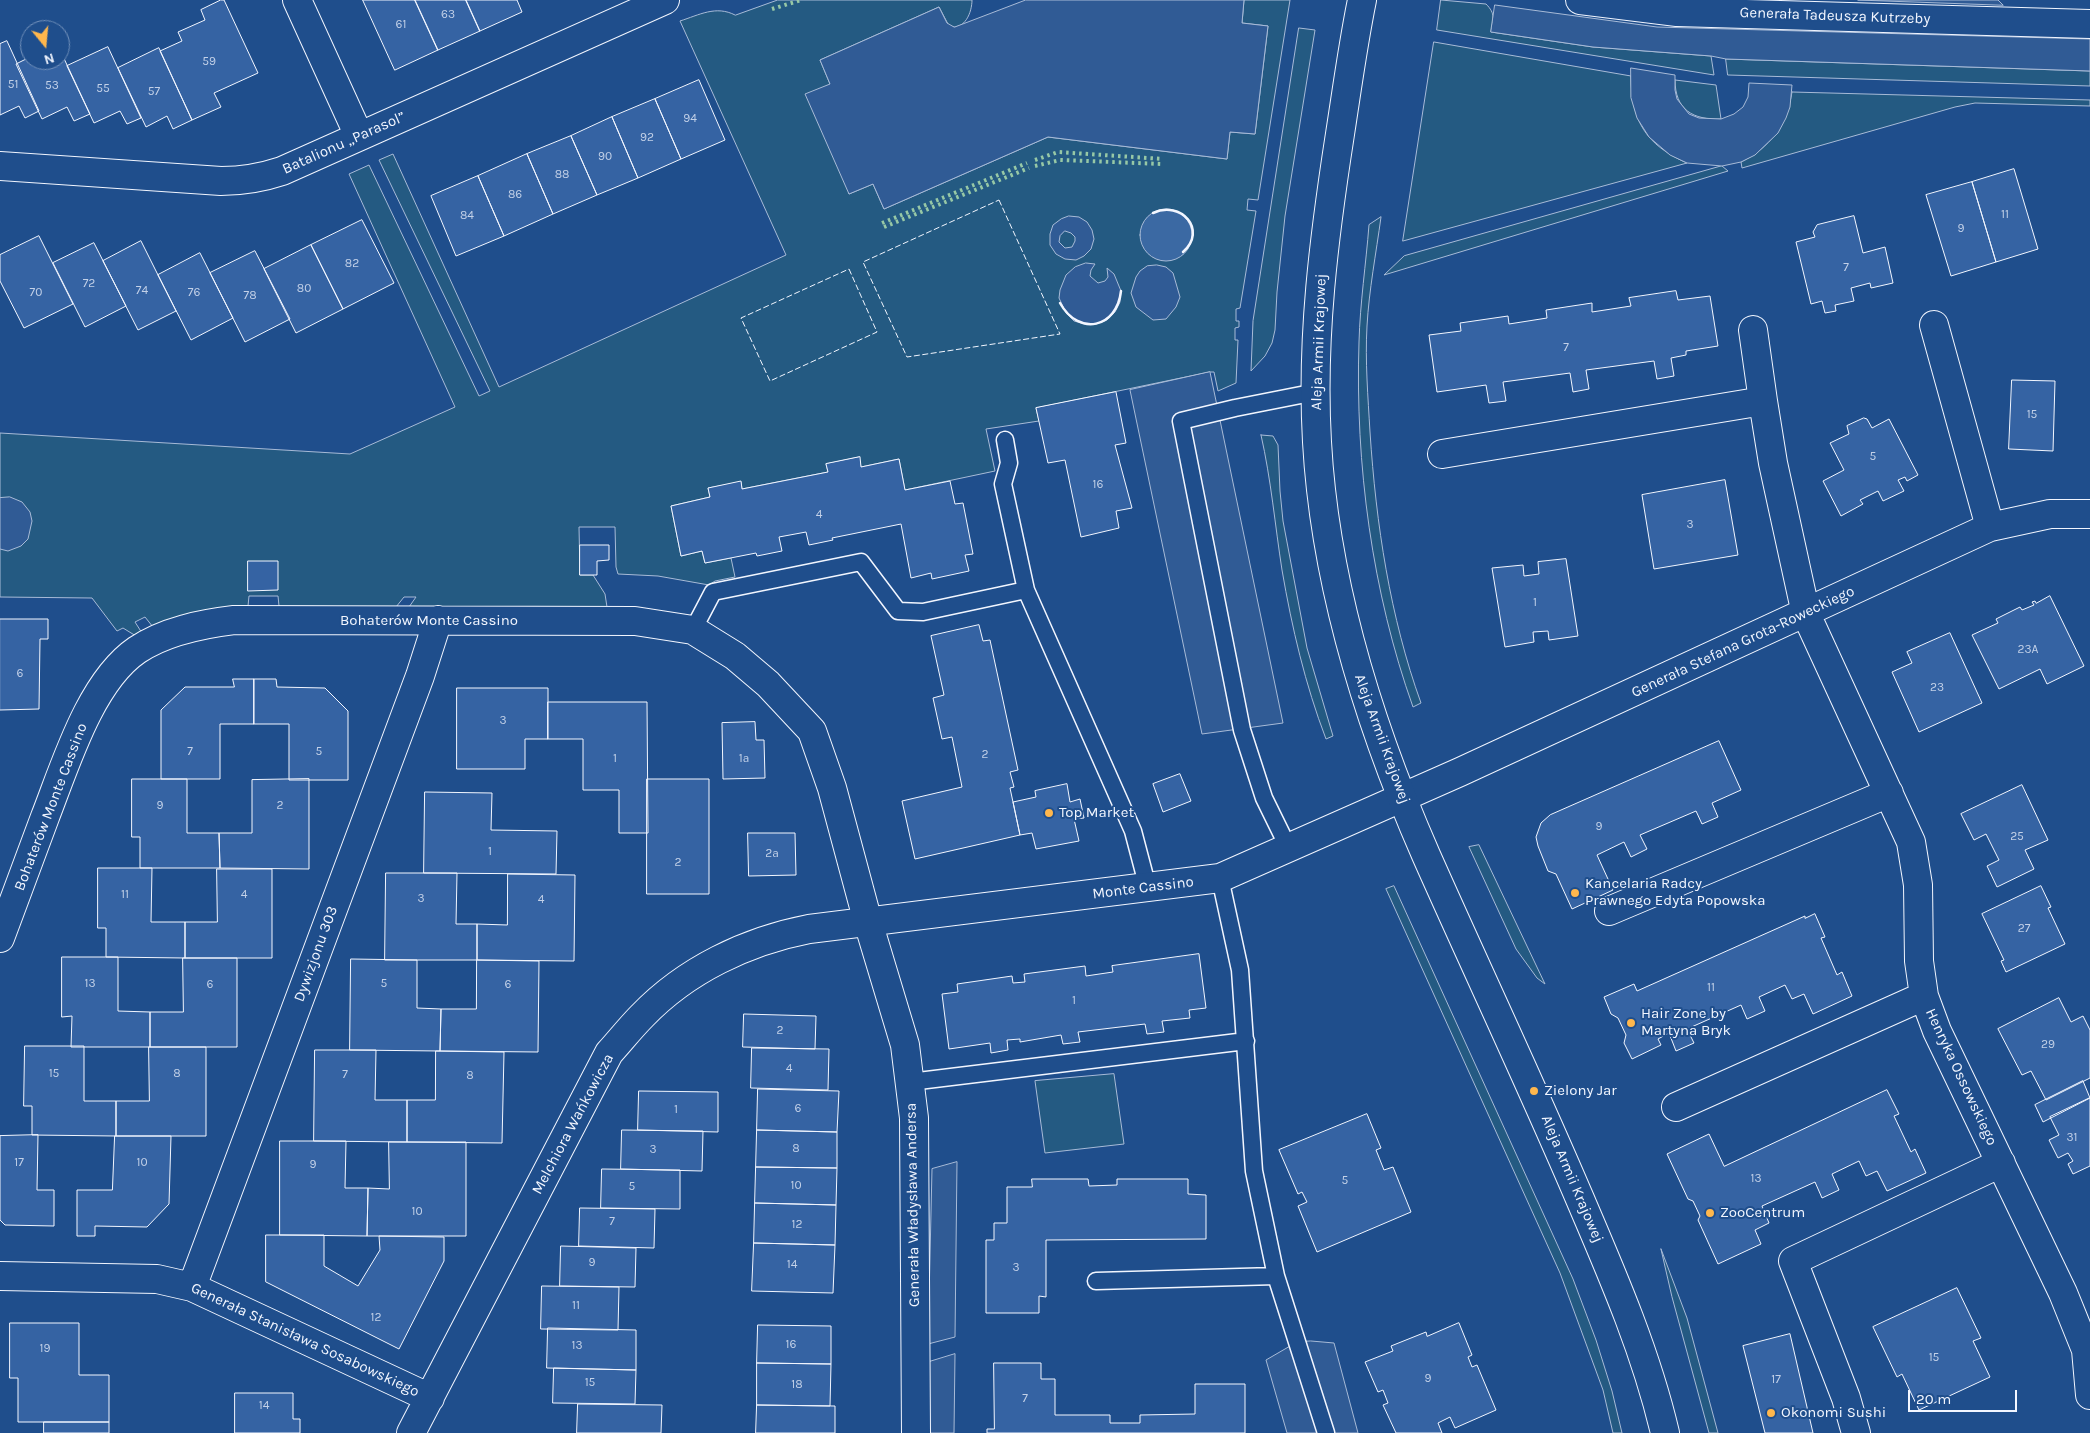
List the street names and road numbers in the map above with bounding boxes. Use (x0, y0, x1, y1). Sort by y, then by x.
street label: Generała Tadeusza Kutrzeby (1739, 4, 1931, 28)
street label: Batalionu „Parasol” (280, 108, 408, 178)
street label: Aleja Armii Krajowej (1308, 273, 1330, 411)
street label: Generała Stefana Grota-Roweckiego (1629, 582, 1857, 702)
street label: Bohaterów Monte Cassino (340, 612, 518, 630)
street label: Aleja Armii Krajowej (1350, 672, 1414, 806)
street label: Bohaterów Monte Cassino (11, 721, 91, 893)
street label: Monte Cassino (1091, 873, 1195, 903)
street label: Dywizjonu 303 (290, 904, 342, 1004)
street label: Henryka Ossowskiego (1921, 1006, 2001, 1148)
street label: Melchiora Wańkowicza (528, 1051, 618, 1197)
street label: Generała Władysława Andersa (902, 1103, 924, 1307)
street label: Aleja Armii Krajowej (1537, 1113, 1607, 1245)
street label: Generała Stanisława Sosabowskiego (188, 1279, 422, 1401)

